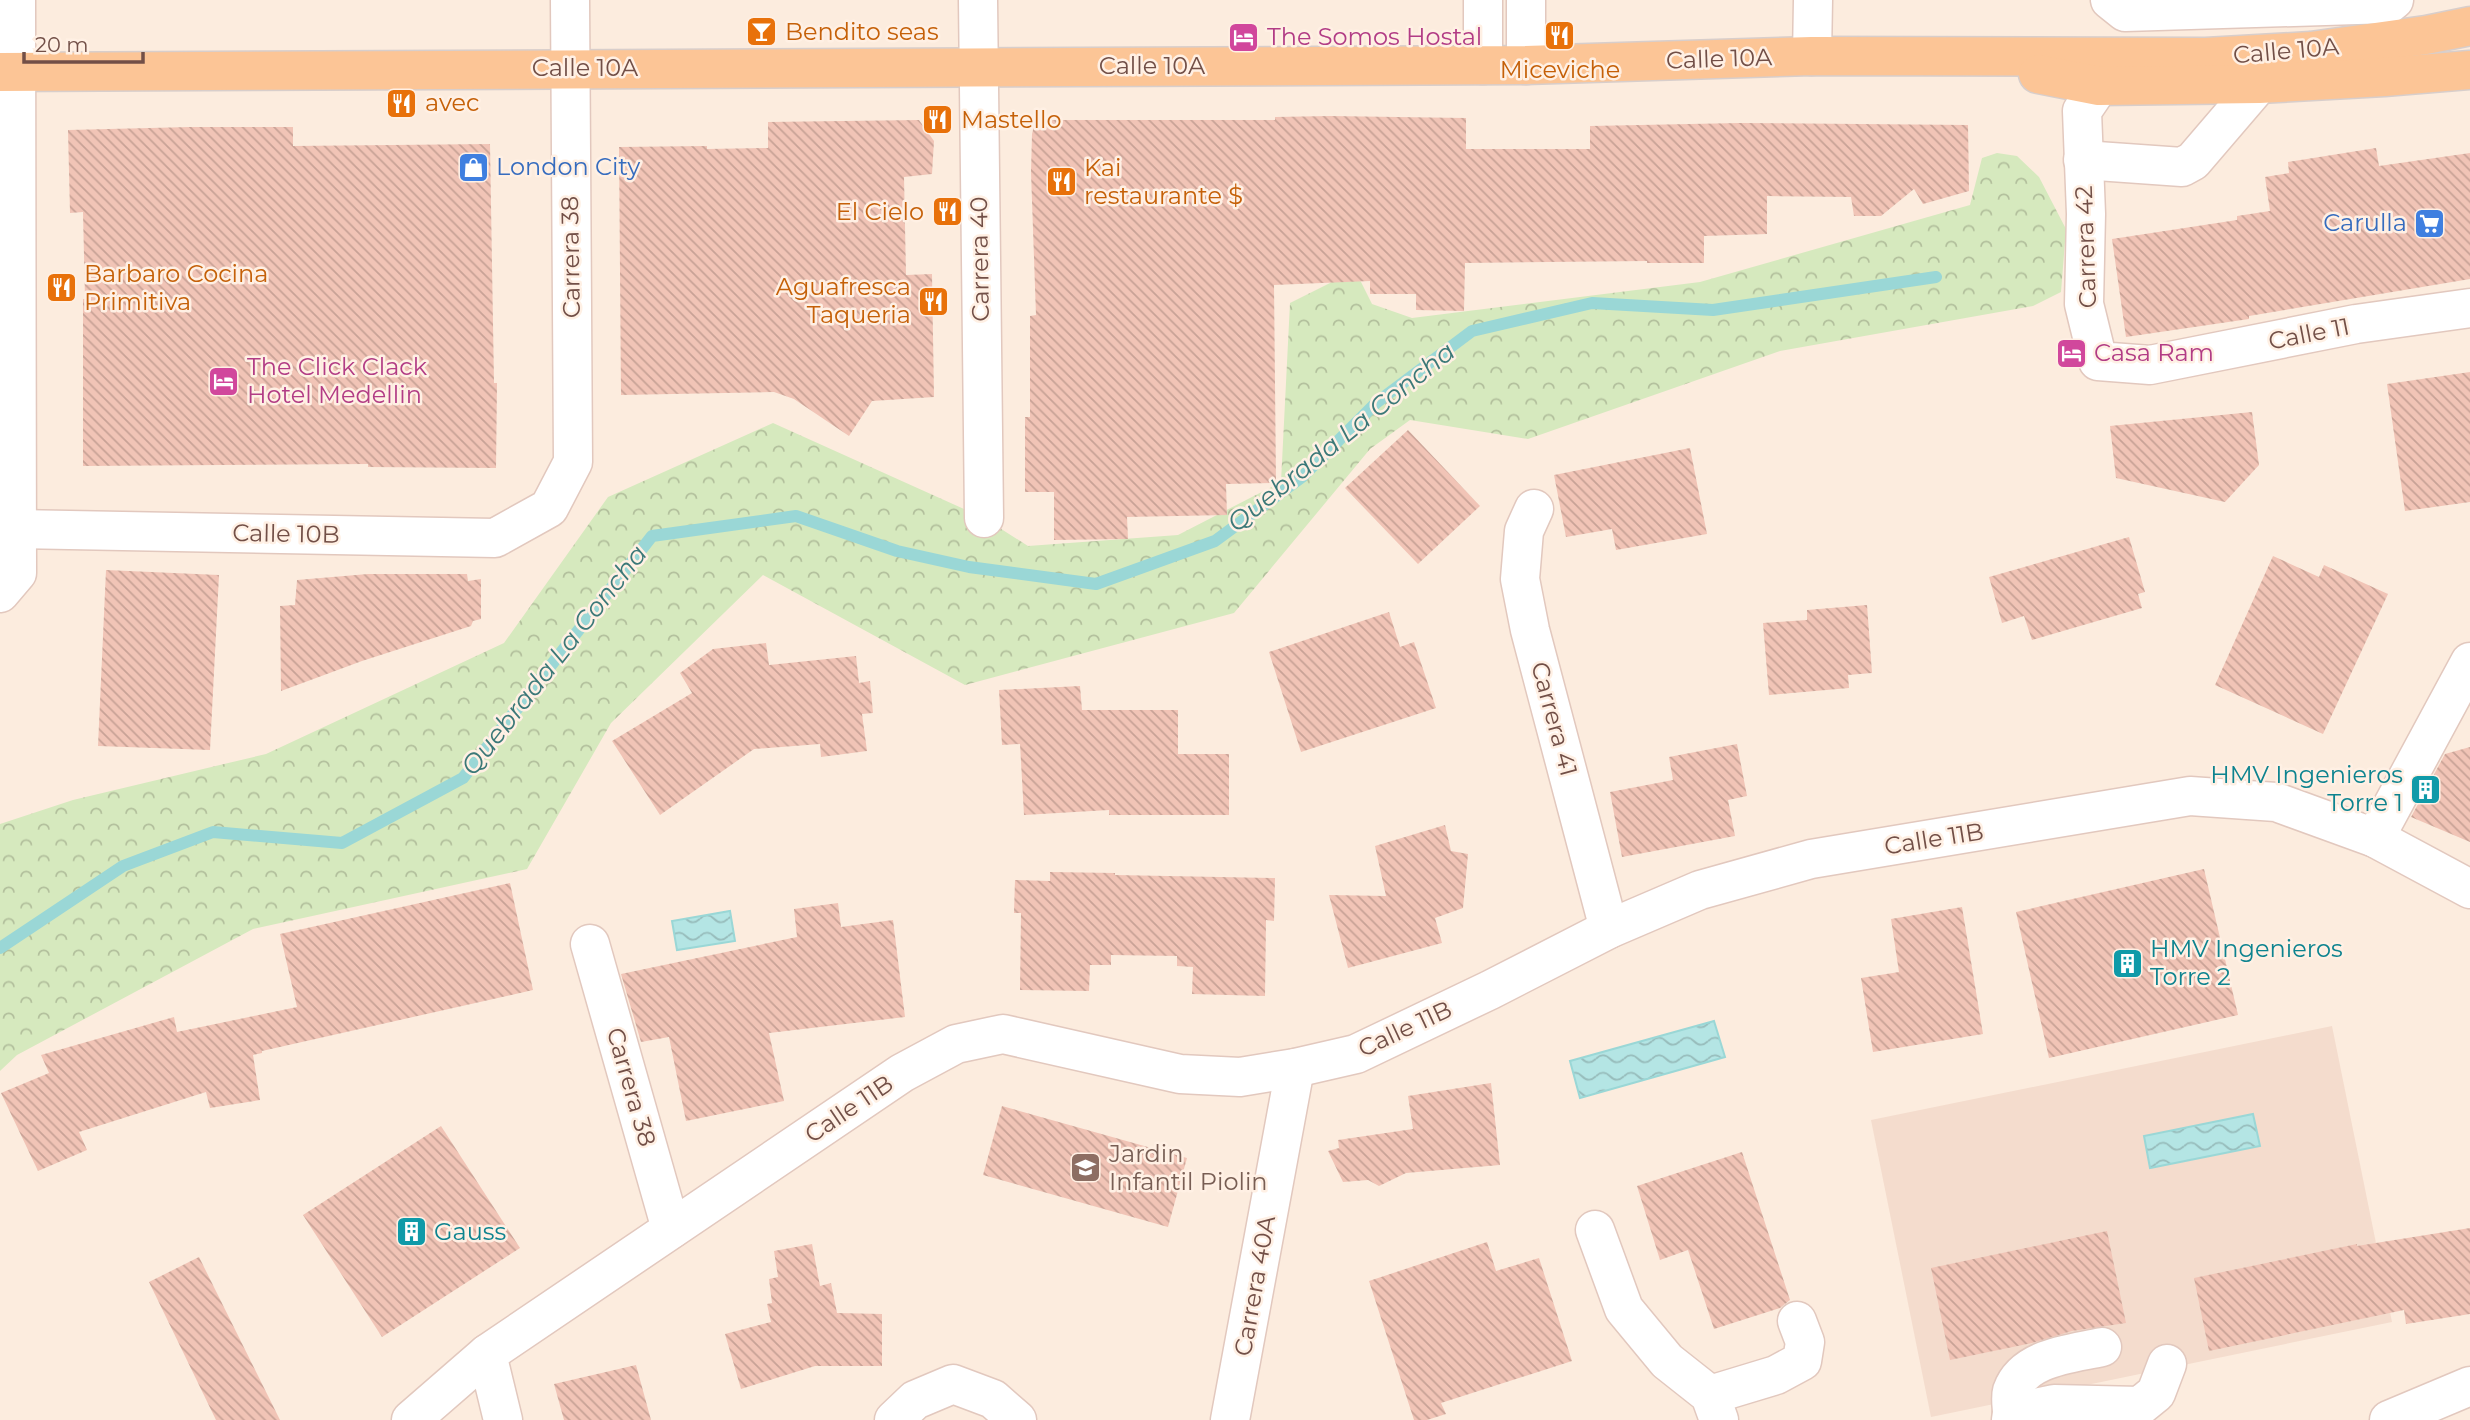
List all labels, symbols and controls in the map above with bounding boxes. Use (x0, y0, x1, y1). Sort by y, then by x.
bar icon: Bendito seas (745, 15, 779, 49)
place label: Bendito seas (785, 17, 939, 46)
restaurant icon: Miceviche (1543, 19, 1577, 53)
hotel icon: The Somos Hostal (1227, 20, 1261, 54)
scale bar (24, 21, 144, 65)
place label: The Somos Hostal (1267, 22, 1482, 51)
street label: Calle 10A (2232, 31, 2341, 70)
text: 20 m (35, 32, 89, 57)
street label: Calle 10A (1665, 42, 1773, 75)
street label: Calle 10A (1099, 51, 1206, 80)
street label: Calle 10A (532, 53, 639, 82)
place label: Miceviche (1500, 55, 1620, 84)
restaurant icon: avec (385, 86, 419, 120)
place label: avec (425, 88, 480, 117)
restaurant icon: Mastello (921, 103, 955, 137)
place label: Mastello (961, 105, 1062, 134)
shop icon: London City (456, 150, 490, 184)
place label: London City (496, 152, 640, 181)
place label: Kai restaurante $ (1084, 153, 1243, 210)
restaurant icon: Kai restaurante $ (1044, 165, 1078, 199)
street label: Carrera 42 (2069, 185, 2102, 309)
restaurant icon: El Cielo (930, 195, 964, 229)
street label: Carrera 38 (555, 196, 586, 318)
street label: Carrera 40 (964, 196, 995, 322)
place label: El Cielo (836, 197, 924, 226)
supermarket icon: Carulla (2413, 206, 2447, 240)
place label: Carulla (2323, 208, 2407, 237)
place label: Barbaro Cocina Primitiva (84, 259, 268, 316)
restaurant icon: Barbaro Cocina Primitiva (44, 271, 78, 305)
place label: Aguafresca Taqueria (776, 272, 911, 329)
restaurant icon: Aguafresca Taqueria (917, 284, 951, 318)
street label: Calle 11 (2266, 311, 2352, 356)
water label: Quebrada La Concha (1221, 335, 1461, 539)
hotel icon: Casa Ram (2054, 336, 2088, 370)
place label: Casa Ram (2094, 338, 2214, 367)
place label: The Click Clack Hotel Medellin (247, 352, 428, 409)
hotel icon: The Click Clack Hotel Medellin (207, 364, 241, 398)
street label: Calle 10B (232, 518, 340, 549)
water label: Quebrada La Concha (454, 538, 654, 782)
street label: Carrera 41 (1525, 658, 1584, 779)
place label: HMV Ingenieros Torre 1 (2210, 760, 2403, 817)
building icon: HMV Ingenieros Torre 1 (2409, 772, 2443, 806)
street label: Calle 11B (1882, 816, 1986, 861)
place label: HMV Ingenieros Torre 2 (2150, 934, 2343, 991)
building icon: HMV Ingenieros Torre 2 (2110, 946, 2144, 980)
street label: Calle 11B (1353, 994, 1456, 1063)
street label: Carrera 38 (601, 1024, 662, 1150)
street label: Calle 11B (799, 1069, 898, 1149)
place label: Jardin Infantil Piolin (1108, 1139, 1268, 1196)
school or university icon: Jardin Infantil Piolin (1069, 1151, 1103, 1185)
street label: Carrera 40A (1228, 1213, 1281, 1358)
building icon: Gauss (394, 1215, 428, 1249)
place label: Gauss (434, 1217, 506, 1246)

